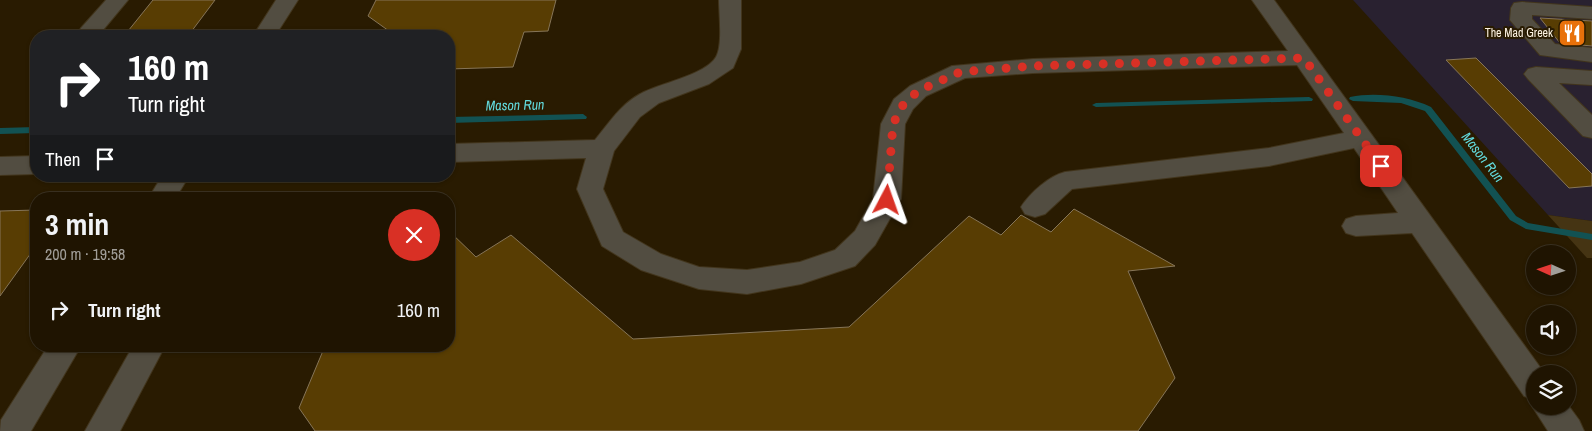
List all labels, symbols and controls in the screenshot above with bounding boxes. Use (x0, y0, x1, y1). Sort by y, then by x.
restaurant icon: The Mad Greek (1557, 18, 1587, 48)
place label: The Mad Greek (1485, 25, 1553, 41)
text: 160 m (128, 44, 209, 91)
icon: right (45, 50, 110, 115)
text: Turn right (128, 89, 205, 119)
water label: Mason Run (485, 95, 545, 115)
water label: Mason Run (1458, 128, 1508, 186)
icon: arrive (91, 145, 119, 173)
pin (1360, 145, 1402, 187)
text: Then (45, 146, 81, 172)
icon: arrive (1367, 152, 1395, 180)
position arrow (860, 173, 912, 225)
text: 3 min (45, 204, 109, 244)
button: close (388, 209, 440, 261)
text: 200 m · 19:58 (45, 243, 125, 265)
north arrow (1526, 245, 1576, 295)
map controls (1526, 245, 1576, 415)
icon: right (45, 296, 73, 324)
text: Turn right (88, 297, 160, 323)
text: 160 m (397, 297, 440, 323)
button: sound (1526, 305, 1576, 355)
button: layers (1526, 365, 1576, 415)

